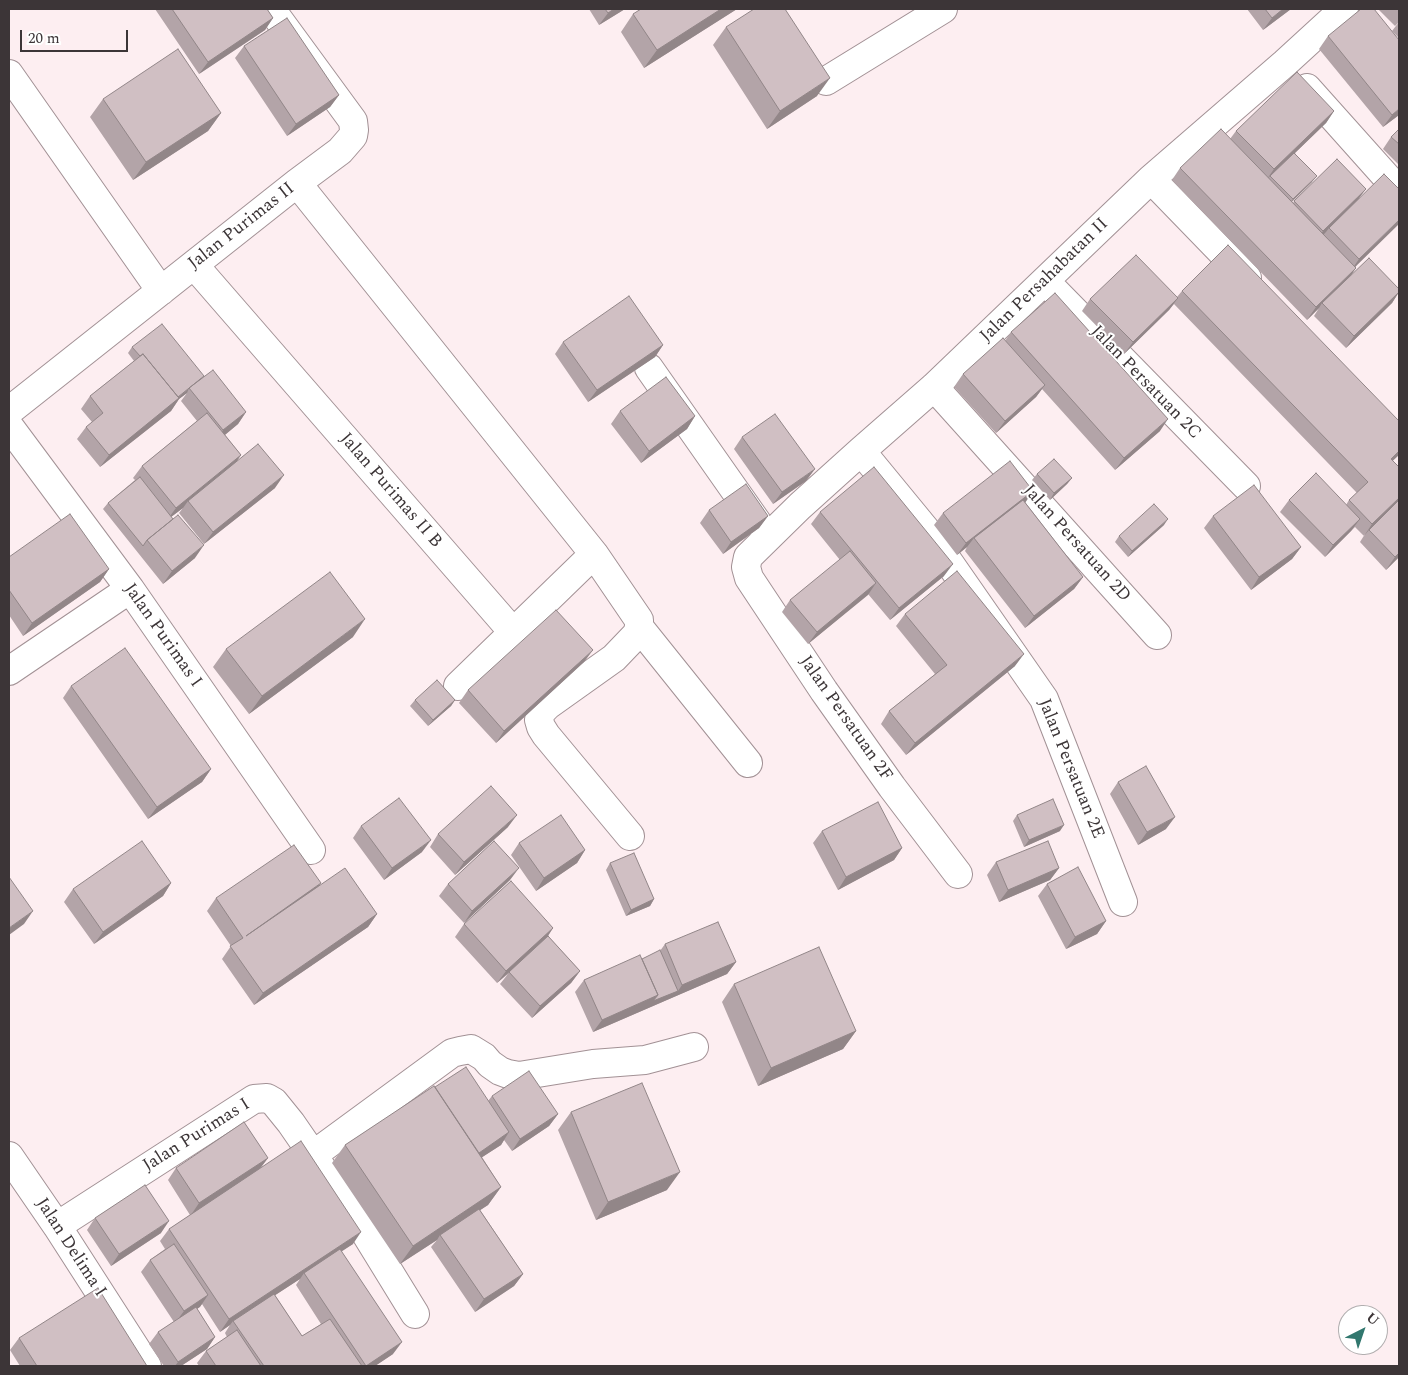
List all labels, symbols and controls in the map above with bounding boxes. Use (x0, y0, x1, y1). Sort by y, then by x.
scale bar (22, 20, 130, 52)
text: 20 m (28, 27, 60, 50)
street label: Jalan Purimas II (184, 179, 300, 275)
street label: Jalan Persahabatan II (976, 214, 1114, 348)
street label: Jalan Persatuan 2C (1085, 321, 1205, 445)
street label: Jalan Purimas II B (334, 429, 446, 553)
street label: Jalan Persatuan 2D (1017, 481, 1135, 607)
street label: Jalan Purimas I (118, 580, 206, 692)
street label: Jalan Persatuan 2F (794, 652, 896, 786)
street label: Jalan Persatuan 2E (1032, 696, 1108, 842)
street label: Jalan Purimas I (139, 1094, 255, 1178)
street label: Jalan Delima I (30, 1194, 110, 1302)
north arrow (1338, 1305, 1388, 1355)
text: U (1361, 1307, 1384, 1331)

